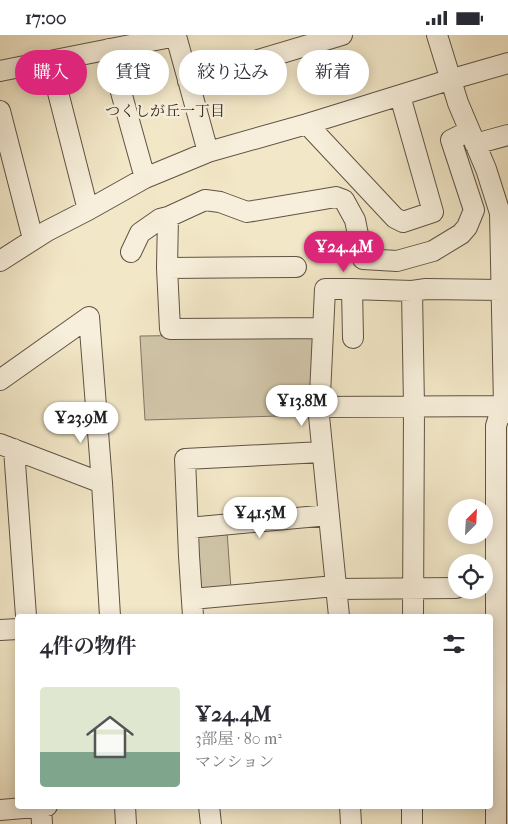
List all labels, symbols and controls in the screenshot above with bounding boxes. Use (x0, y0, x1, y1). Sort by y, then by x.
text: 17:00 (25, 7, 67, 29)
chip: 購入 (15, 50, 87, 95)
chip: 賃貸 (97, 50, 169, 95)
chip: 絞り込み (179, 50, 287, 95)
chip: 新着 (297, 50, 369, 95)
district label: つくしが丘一丁目 (105, 102, 225, 120)
pin: ¥24.4M (303, 231, 385, 273)
text: ¥24.4M (315, 237, 373, 256)
pin: ¥13.8M (261, 385, 343, 427)
text: ¥13.8M (277, 391, 327, 410)
pin: ¥23.9M (40, 401, 122, 444)
text: ¥23.9M (54, 408, 108, 427)
pin: ¥41.5M (219, 497, 301, 539)
north arrow (448, 499, 492, 544)
map controls (448, 499, 493, 599)
text: ¥41.5M (234, 503, 286, 522)
button: locate (448, 554, 493, 599)
icon: filters (440, 630, 468, 658)
text: 4件の物件 (40, 634, 136, 658)
text: ¥24.4M (195, 702, 271, 726)
icon: home (80, 707, 140, 767)
text: 3部屋 · 80 m² (195, 729, 282, 748)
text: マンション (195, 752, 274, 771)

